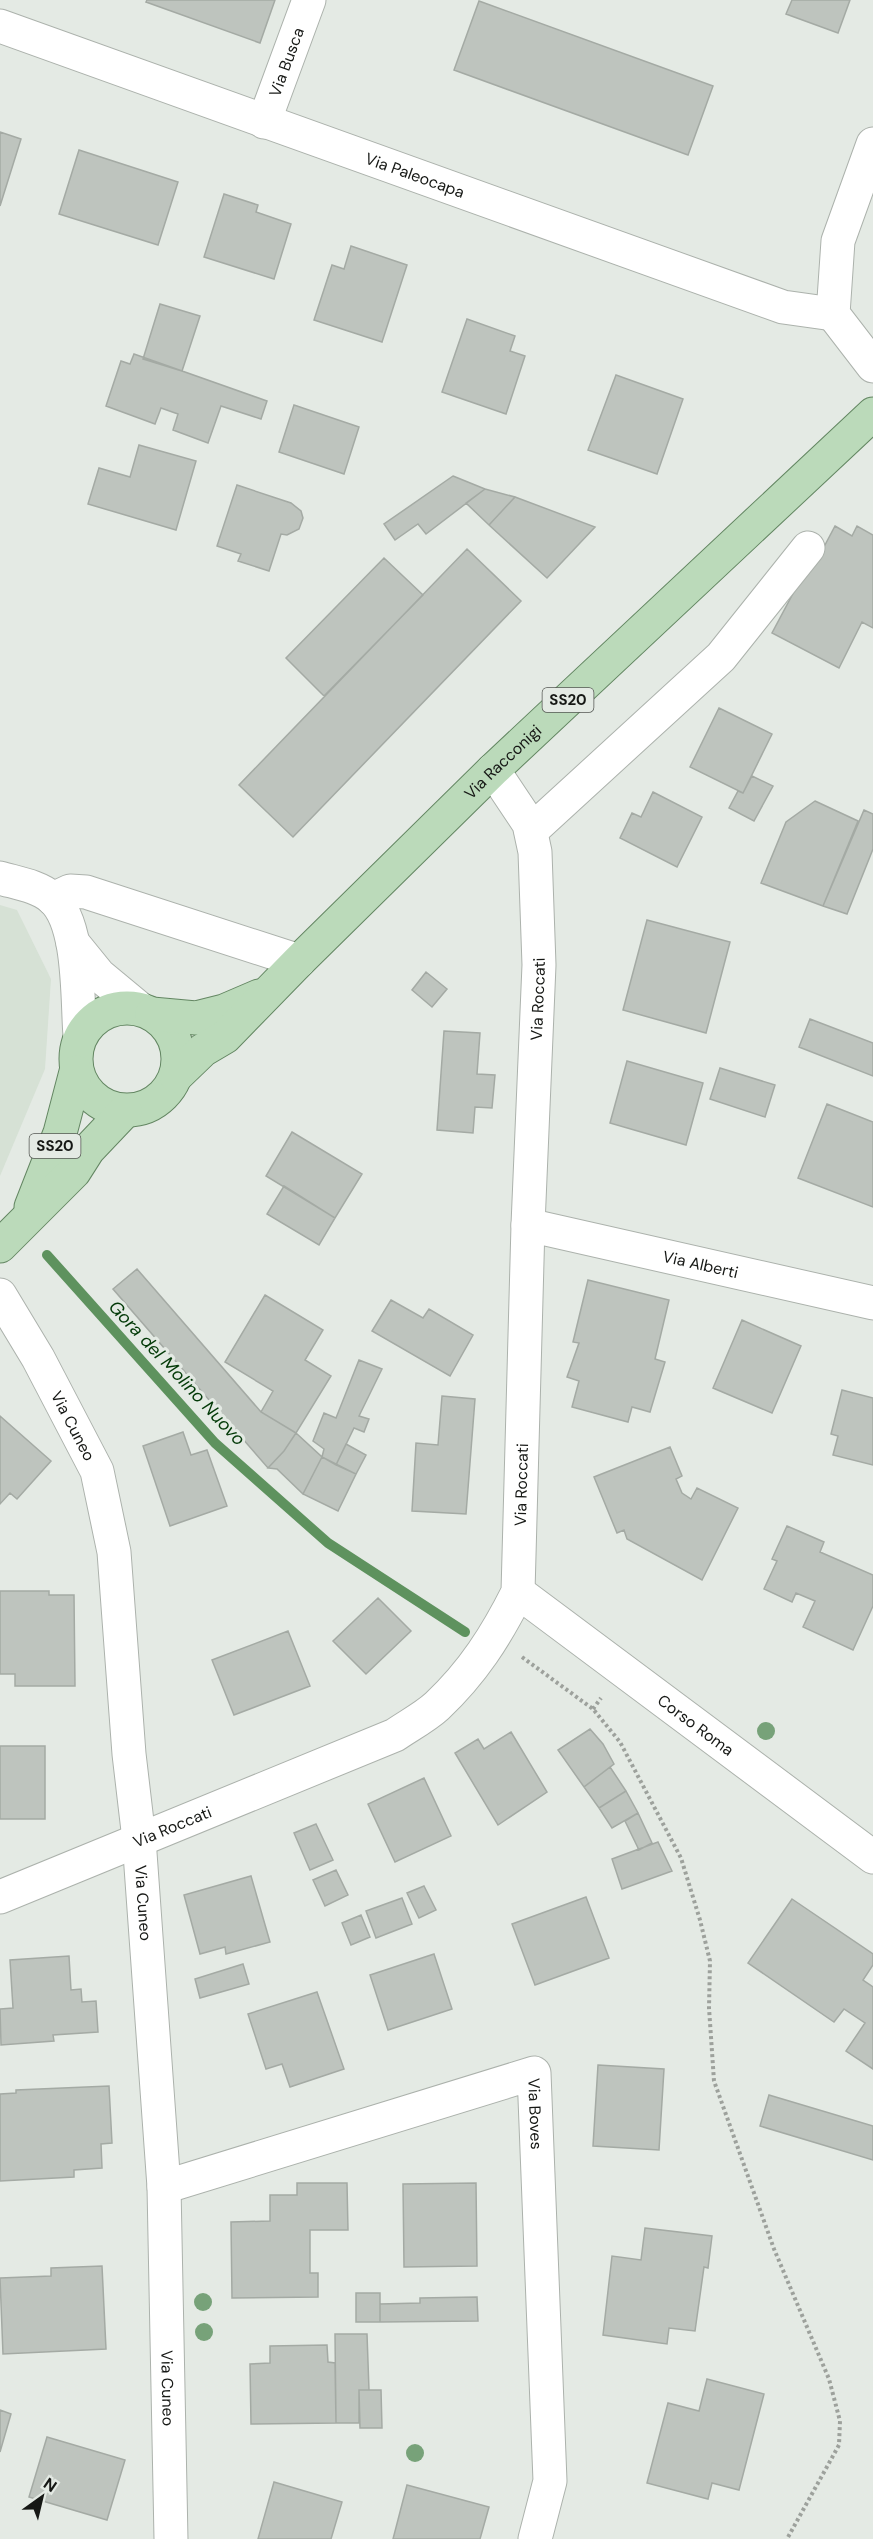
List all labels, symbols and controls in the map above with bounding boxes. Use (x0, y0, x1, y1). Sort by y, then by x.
street label: Via Busca (264, 25, 309, 100)
street label: Via Paleocapa (362, 148, 467, 203)
road number: SS20 (542, 688, 594, 712)
street label: Via Racconigi (460, 720, 546, 804)
street label: Via Roccati (526, 957, 550, 1041)
road number: SS20 (29, 1134, 80, 1158)
street label: Via Alberti (661, 1246, 740, 1283)
water label: Gora del Molino Nuovo (103, 1295, 251, 1451)
street label: Via Cuneo (46, 1387, 100, 1465)
street label: Via Roccati (510, 1443, 533, 1526)
street label: Corso Roma (653, 1690, 738, 1761)
street label: Via Roccati (130, 1801, 215, 1852)
street label: Via Cuneo (130, 1864, 156, 1942)
street label: Via Boves (523, 2078, 547, 2150)
street label: Via Cuneo (156, 2350, 179, 2426)
north arrow (12, 2467, 72, 2527)
text: N (39, 2473, 61, 2497)

